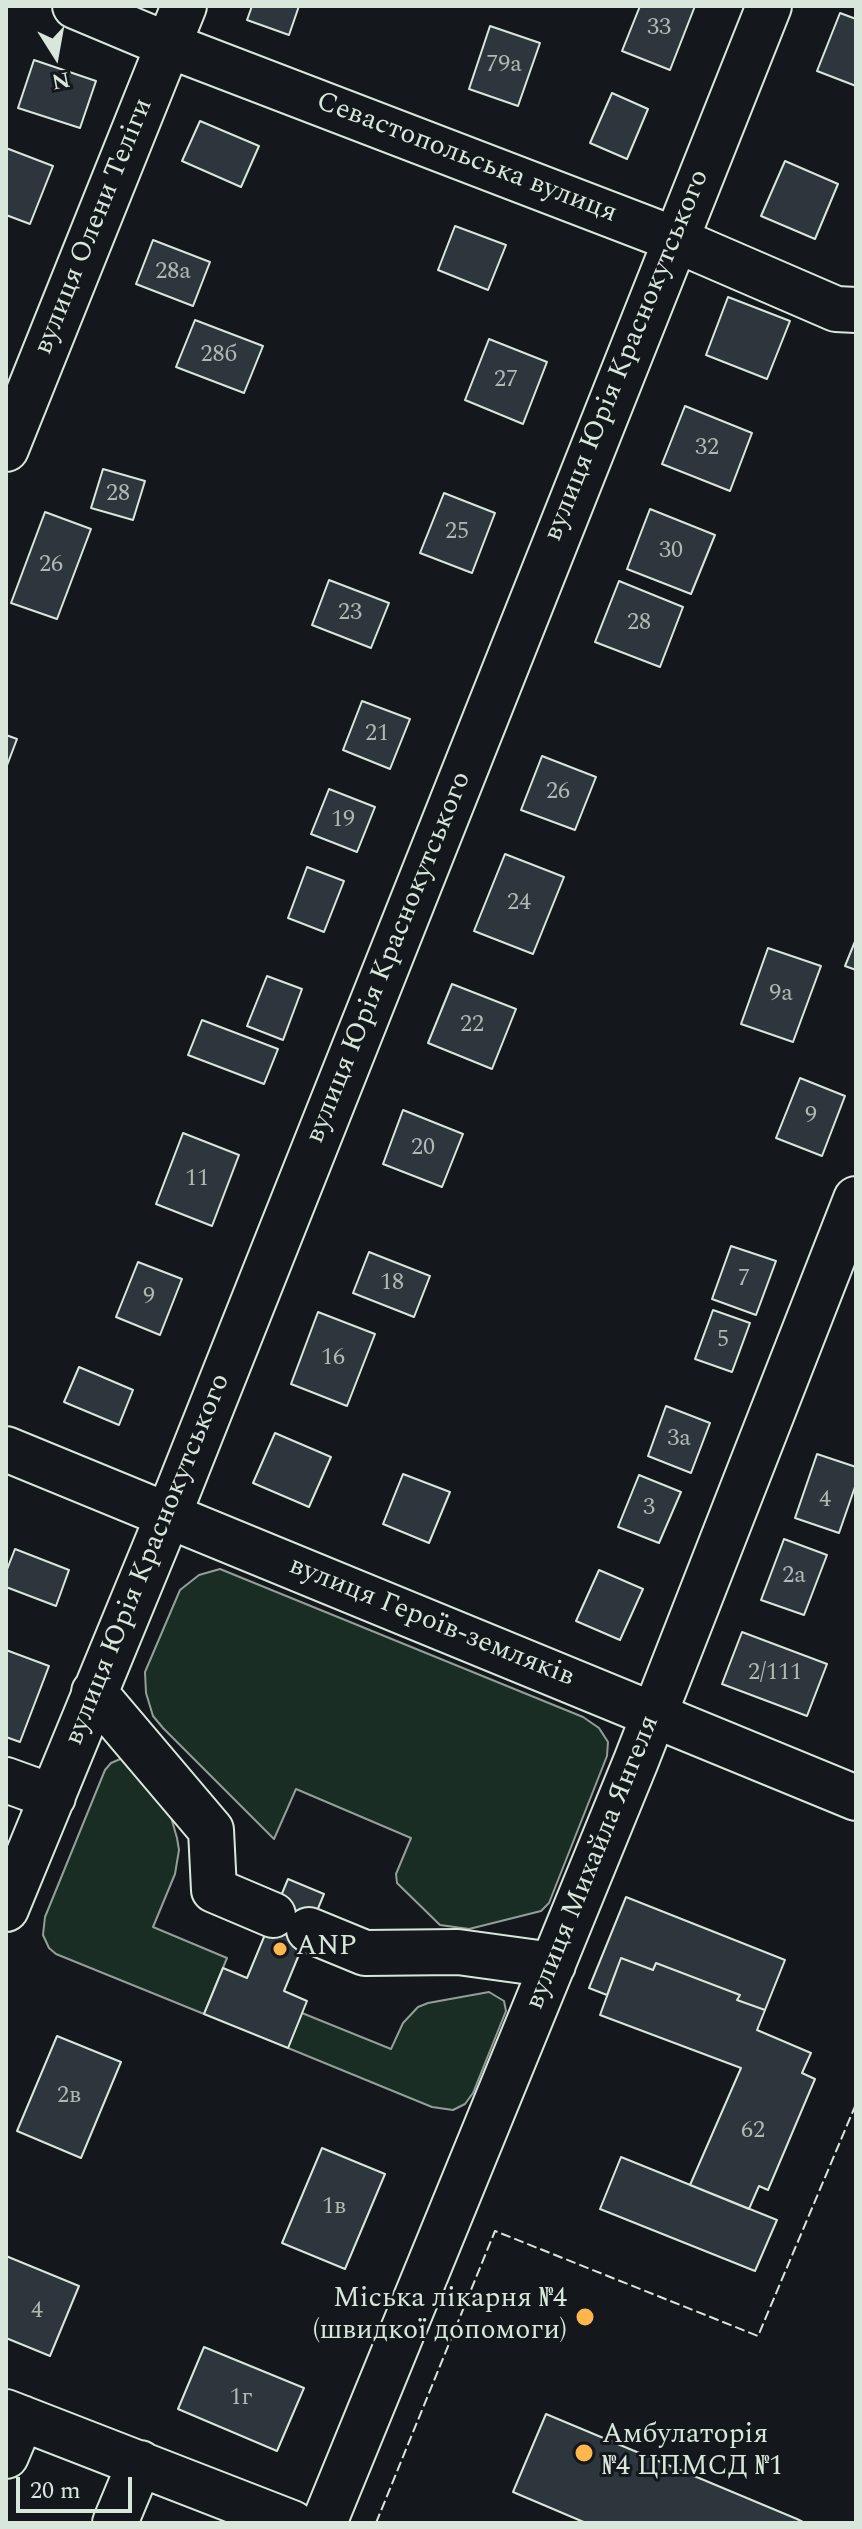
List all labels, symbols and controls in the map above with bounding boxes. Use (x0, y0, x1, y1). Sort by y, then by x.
house number: 33 (647, 15, 671, 43)
north arrow (16, 16, 96, 96)
house number: 79а (486, 52, 522, 80)
text: N (49, 62, 73, 98)
street label: Севастопольська вулиця (311, 86, 621, 232)
street label: вулиця Олени Теліги (28, 94, 162, 360)
street label: вулиця Юрія Краснокутського (538, 165, 718, 547)
house number: 28а (155, 259, 191, 287)
house number: 28б (201, 342, 237, 370)
house number: 27 (494, 367, 518, 395)
house number: 32 (695, 435, 719, 463)
house number: 28 (106, 481, 130, 509)
house number: 25 (445, 519, 469, 547)
house number: 30 (659, 538, 683, 566)
house number: 26 (39, 552, 63, 580)
house number: 23 (338, 600, 362, 628)
house number: 28 (627, 610, 651, 638)
house number: 21 (365, 721, 389, 749)
street label: вулиця Юрія Краснокутського (300, 767, 480, 1149)
house number: 26 (546, 779, 570, 807)
house number: 19 (331, 807, 355, 835)
house number: 24 (507, 890, 531, 918)
house number: 9а (769, 981, 793, 1009)
house number: 22 (460, 1012, 484, 1040)
house number: 9 (805, 1103, 817, 1131)
house number: 20 (411, 1135, 435, 1163)
house number: 11 (185, 1166, 209, 1194)
house number: 7 (738, 1266, 750, 1294)
house number: 18 (380, 1270, 404, 1298)
house number: 9 (143, 1284, 155, 1312)
house number: 5 (717, 1327, 729, 1355)
house number: 16 (321, 1345, 345, 1373)
street label: вулиця Юрія Краснокутського (59, 1369, 239, 1751)
house number: 3а (667, 1426, 691, 1454)
house number: 4 (819, 1487, 831, 1515)
house number: 3 (643, 1495, 655, 1523)
street label: вулиця Героїв-земляків (284, 1550, 578, 1696)
house number: 2а (782, 1563, 806, 1591)
house number: 2/111 (748, 1660, 802, 1688)
street label: вулиця Михайла Янгеля (520, 1711, 668, 2015)
place label: ANP (296, 1932, 357, 1966)
marker: ANP (271, 1940, 289, 1958)
house number: 2в (57, 2083, 81, 2111)
house number: 62 (741, 2118, 765, 2146)
house number: 1в (322, 2194, 346, 2222)
place label: Міська лікарня №4 (швидкої допомоги) (313, 2284, 567, 2350)
house number: 4 (31, 2298, 43, 2326)
marker: Міська лікарня №4 (швидкої допомоги) (574, 2306, 596, 2328)
house number: 1г (230, 2385, 252, 2413)
place label: Амбулаторія №4 ЦПМСД №1 (602, 2420, 783, 2486)
marker: Амбулаторія №4 ЦПМСД №1 (573, 2442, 595, 2464)
scale bar (20, 2461, 136, 2511)
text: 20 m (30, 2473, 81, 2509)

